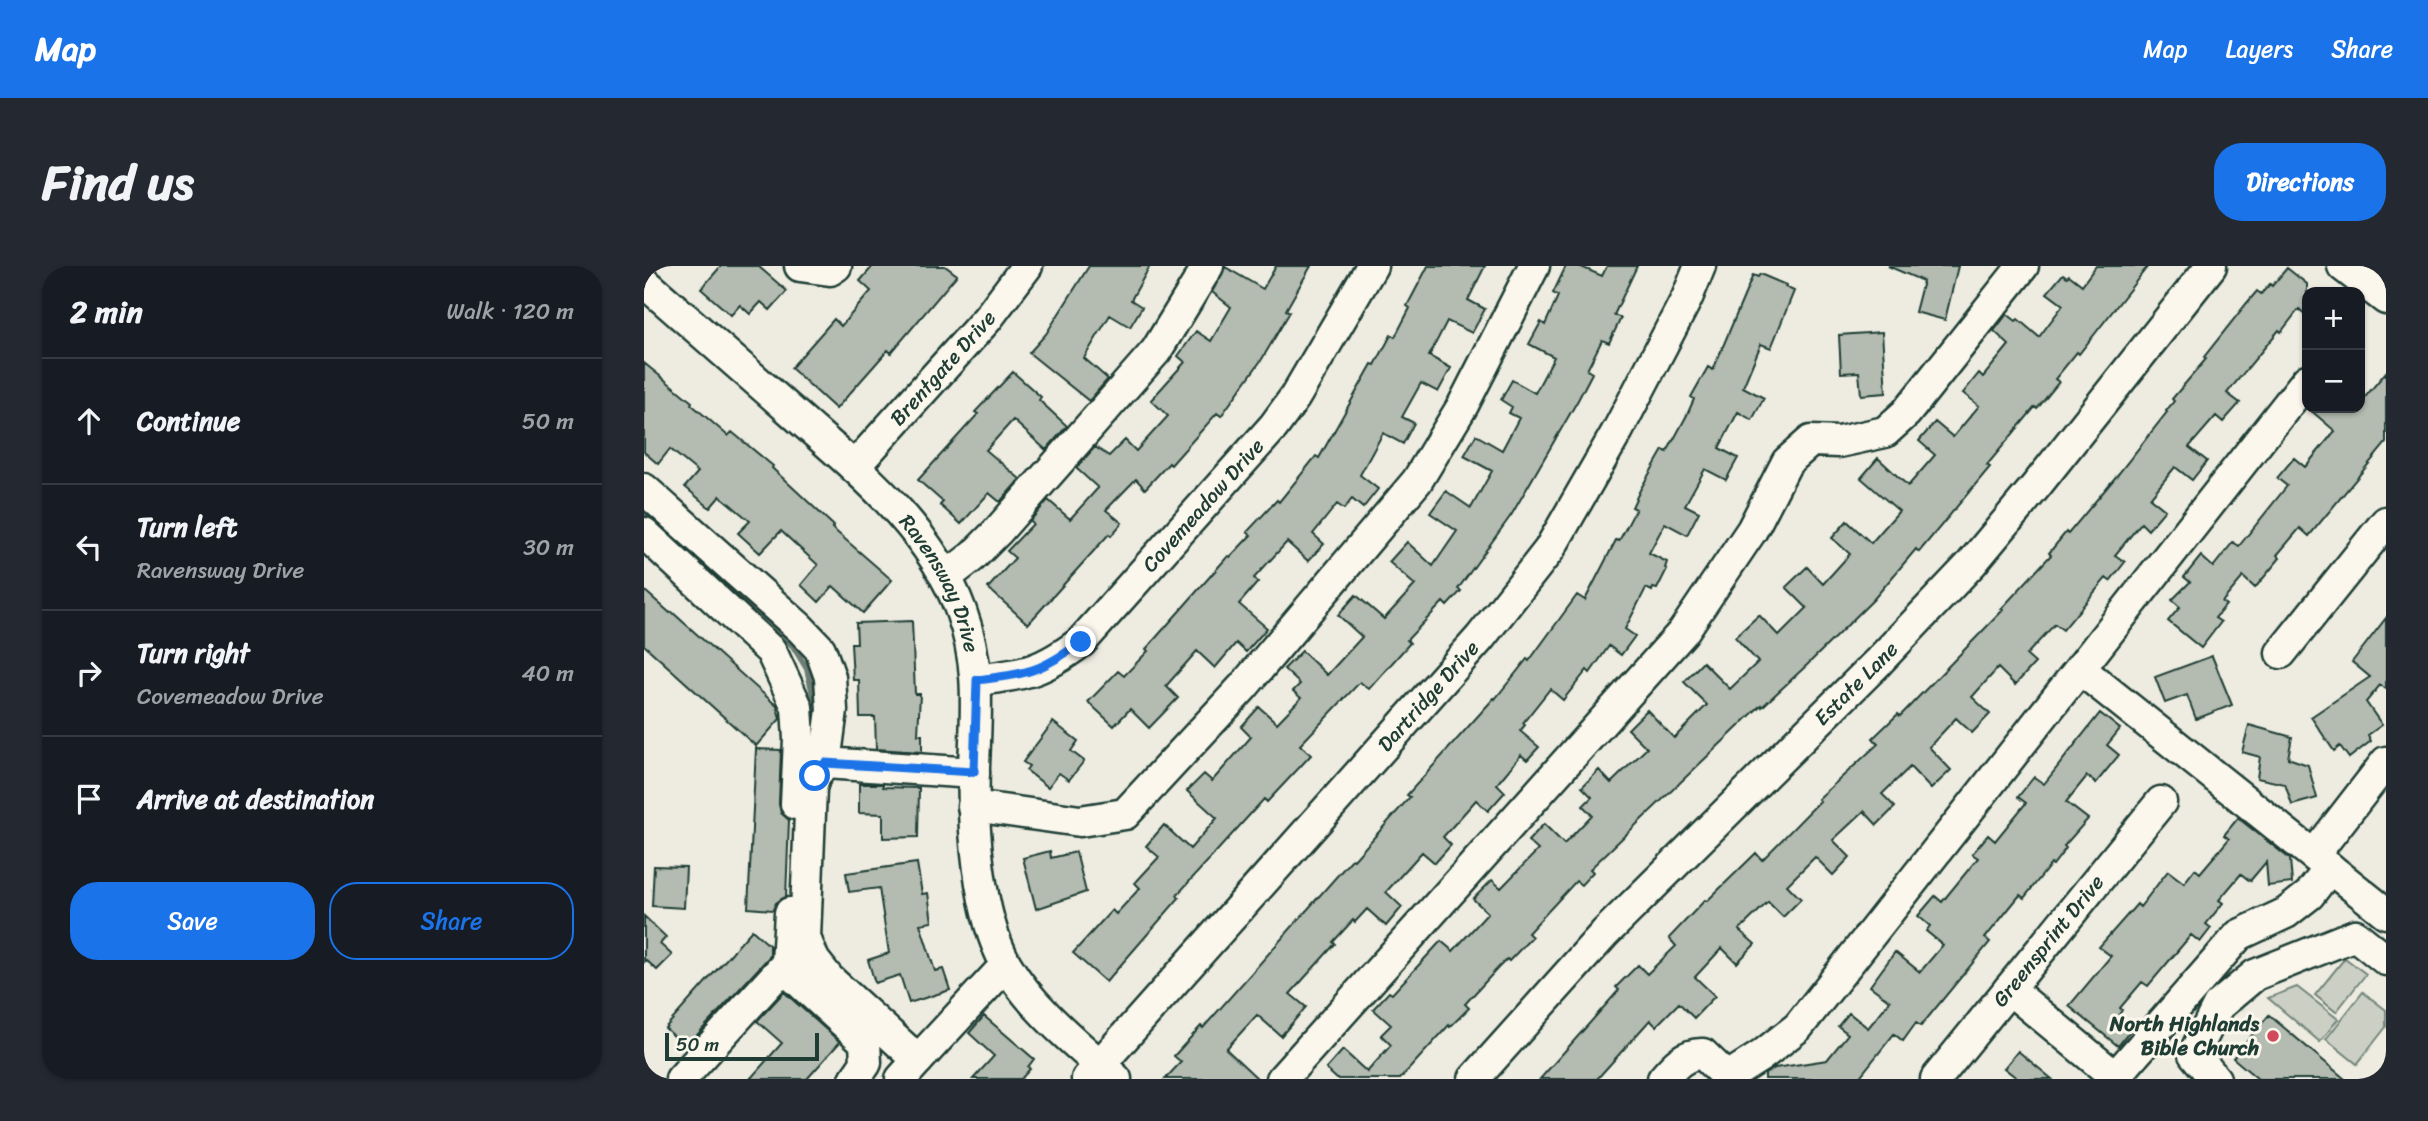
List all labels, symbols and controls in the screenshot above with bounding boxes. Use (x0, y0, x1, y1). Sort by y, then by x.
text: Map (35, 20, 96, 78)
text: Map (2143, 28, 2188, 70)
text: Layers (2226, 28, 2293, 70)
text: Share (2331, 28, 2393, 70)
text: Find us (42, 139, 194, 226)
button: Directions (2214, 143, 2386, 221)
text: 2 min (70, 285, 143, 339)
map controls (2302, 287, 2365, 413)
button: + (2302, 287, 2365, 350)
text: Walk · 120 m (447, 291, 574, 332)
street label: Brentgate Drive (880, 302, 1007, 435)
button: − (2302, 350, 2365, 413)
text: Continue (137, 398, 240, 444)
text: 50 m (522, 401, 574, 442)
icon: ahead (70, 402, 108, 440)
street label: Covemeadow Drive (1132, 429, 1274, 582)
text: Turn left (137, 504, 237, 550)
street label: Ravensway Drive (889, 505, 991, 656)
text: 30 m (523, 527, 574, 568)
icon: left (70, 528, 108, 566)
text: Ravensway Drive (137, 550, 304, 591)
route end (1065, 626, 1096, 657)
text: Turn right (137, 630, 250, 676)
street label: Dartridge Drive (1367, 631, 1489, 761)
street label: Estate Lane (1804, 632, 1908, 735)
text: 40 m (521, 653, 574, 694)
icon: right (70, 654, 108, 692)
text: Covemeadow Drive (137, 676, 324, 717)
route start (799, 760, 830, 791)
text: Arrive at destination (137, 776, 374, 822)
icon: arrive (70, 780, 108, 818)
street label: Greensprint Drive (1982, 866, 2114, 1016)
button: Save (70, 882, 315, 960)
button: Share (329, 882, 574, 960)
place label: North Highlands Bible Church (2109, 1005, 2259, 1067)
text: 50 m (676, 1028, 719, 1061)
marker: North Highlands Bible Church (2265, 1028, 2281, 1044)
scale bar (665, 1030, 819, 1062)

